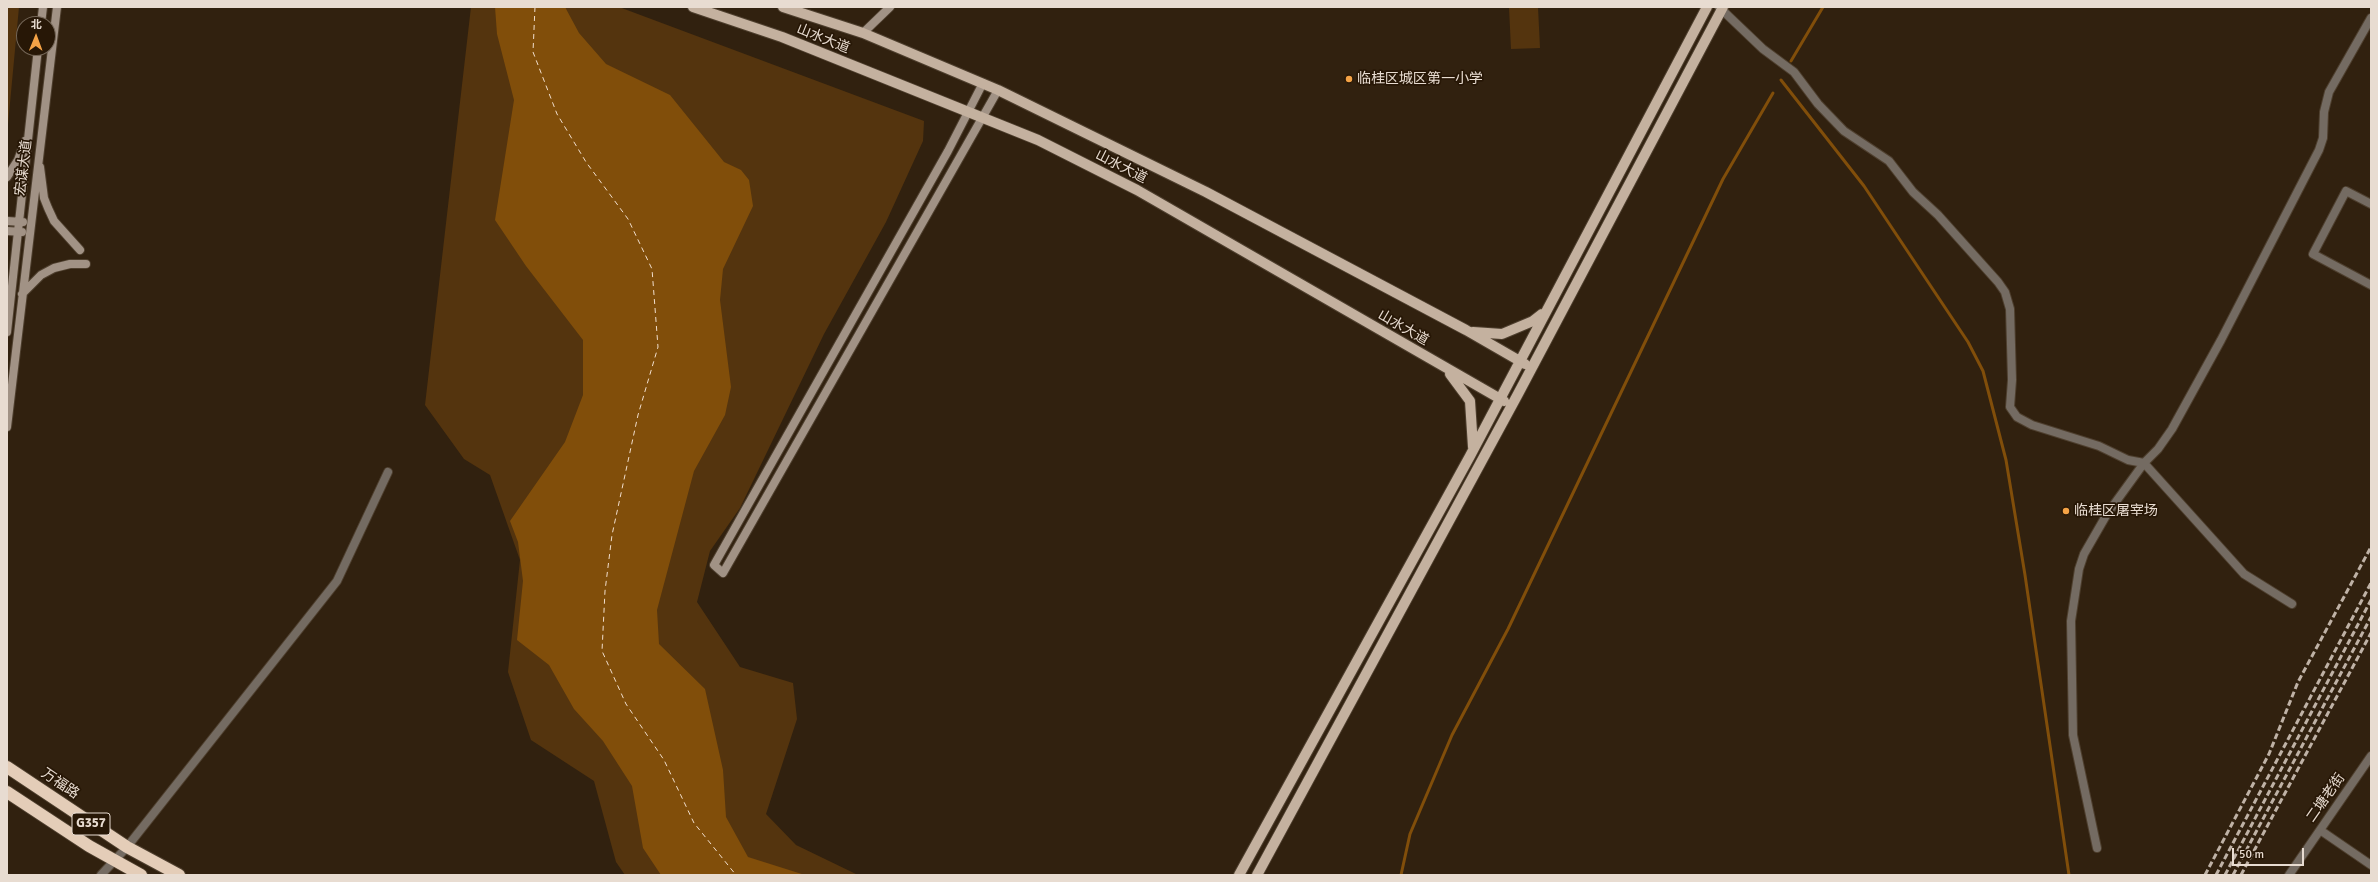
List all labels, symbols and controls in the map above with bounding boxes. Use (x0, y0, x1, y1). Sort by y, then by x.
north arrow (16, 16, 56, 56)
text: 北 (31, 18, 42, 31)
street label: 山水大道 (794, 21, 852, 57)
place label: 临桂区城区第一小学 (1357, 71, 1483, 87)
marker: 临桂区城区第一小学 (1344, 74, 1354, 84)
street label: 宏谋大道 (12, 139, 36, 197)
street label: 山水大道 (1092, 147, 1150, 187)
street label: 山水大道 (1375, 307, 1431, 349)
place label: 临桂区屠宰场 (2074, 503, 2158, 519)
marker: 临桂区屠宰场 (2061, 506, 2071, 516)
street label: 万福路 (38, 765, 82, 803)
street label: 二塘老街 (2303, 770, 2349, 826)
road number: G357 (72, 813, 110, 835)
scale bar (2234, 840, 2306, 866)
text: 50 m (2239, 847, 2264, 862)

